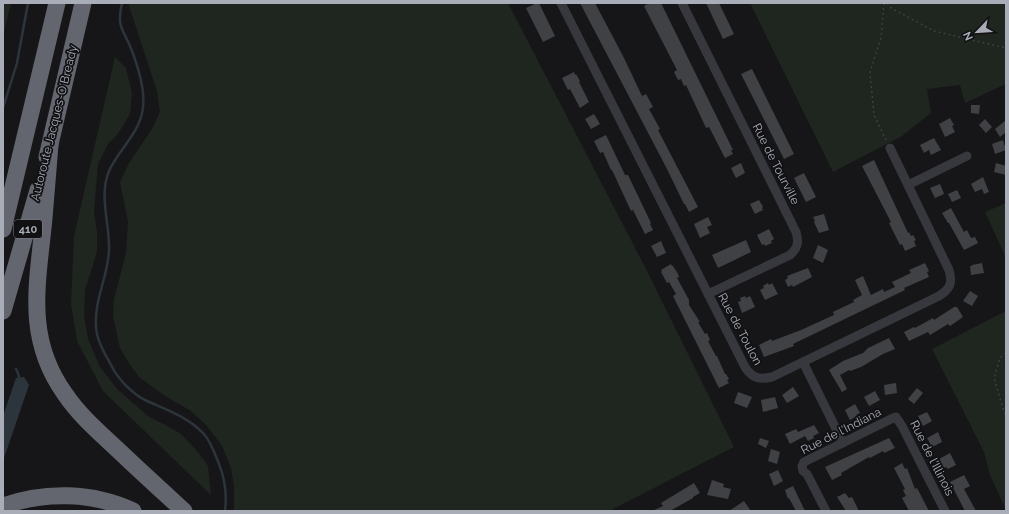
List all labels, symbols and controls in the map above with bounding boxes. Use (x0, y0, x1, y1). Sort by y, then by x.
north arrow (957, 12, 997, 52)
text: N (961, 29, 976, 43)
street label: Autoroute Jacques-O'Bready (28, 43, 80, 202)
street label: Rue de Tourville (750, 121, 802, 207)
road number: 410 (14, 220, 42, 238)
street label: Rue de Toulon (715, 290, 765, 368)
street label: Rue de l'Indiana (799, 405, 883, 457)
street label: Rue de l'Illinois (907, 418, 957, 498)

